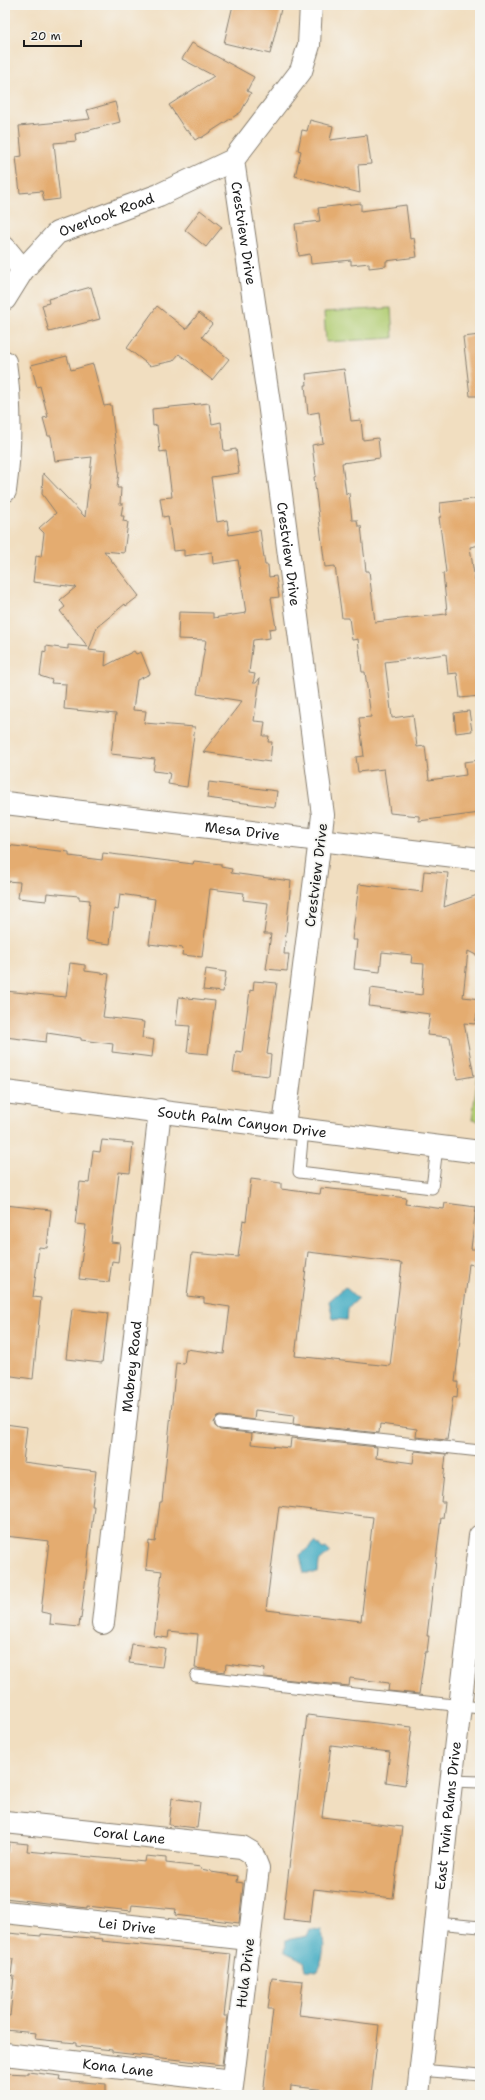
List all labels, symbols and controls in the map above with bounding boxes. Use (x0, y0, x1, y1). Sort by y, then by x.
scale bar (24, 22, 81, 48)
text: 20 m (30, 28, 61, 44)
street label: Crestview Drive (227, 180, 260, 286)
street label: Overlook Road (56, 189, 157, 241)
street label: Crestview Drive (273, 501, 305, 607)
street label: Mesa Drive (204, 818, 281, 844)
street label: Crestview Drive (301, 822, 331, 928)
street label: South Palm Canyon Drive (156, 1102, 328, 1142)
street label: Mabrey Road (117, 1320, 146, 1413)
street label: East Twin Palms Drive (431, 1740, 465, 1891)
street label: Coral Lane (92, 1822, 166, 1848)
street label: Lei Drive (97, 1913, 157, 1938)
street label: Hula Drive (232, 1937, 258, 2009)
street label: Kona Lane (82, 2054, 155, 2081)

